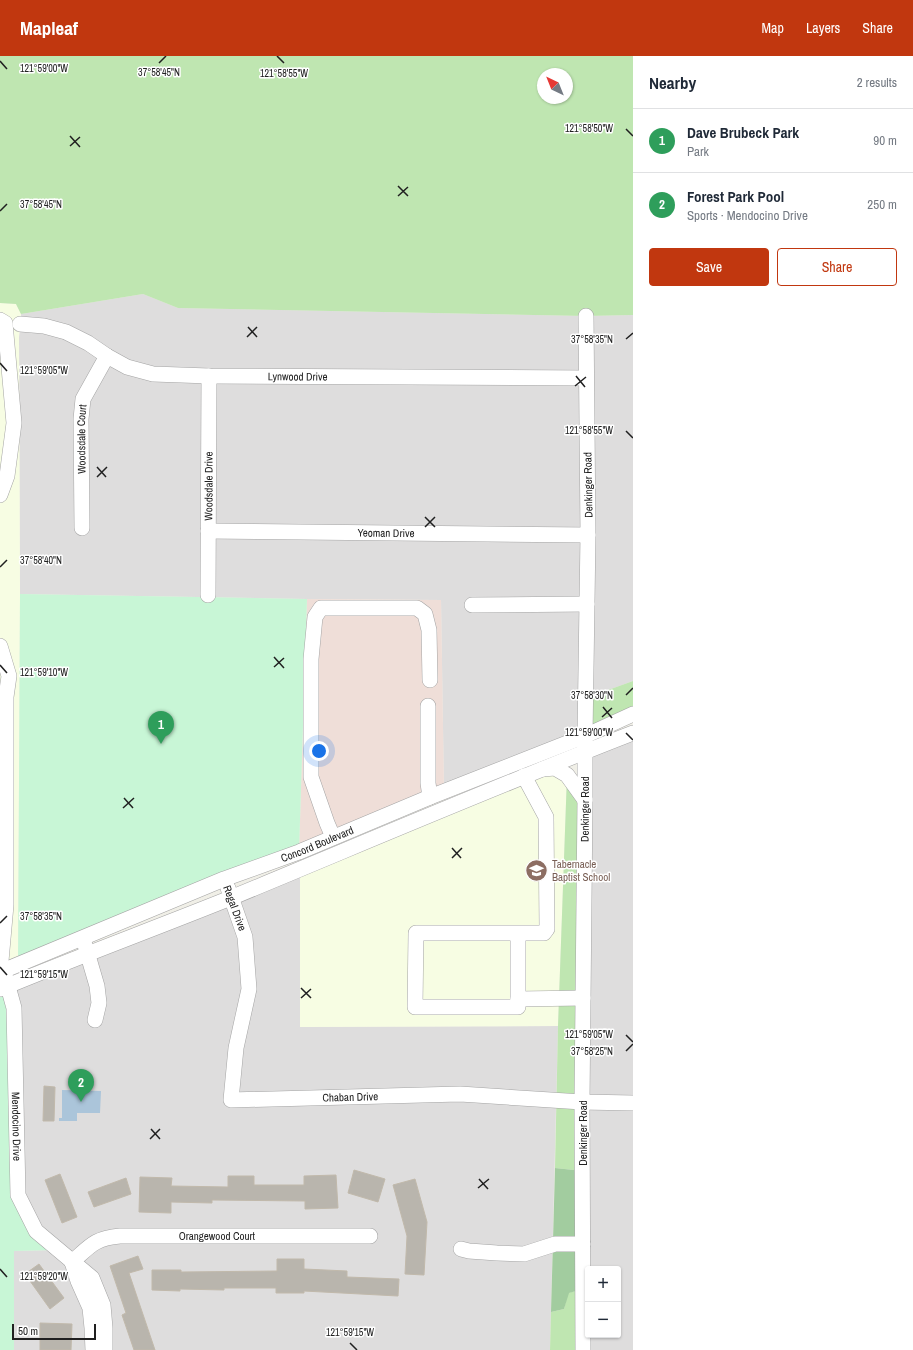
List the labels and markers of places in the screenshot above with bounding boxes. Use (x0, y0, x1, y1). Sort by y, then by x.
pin: 1 (148, 711, 174, 744)
school or university icon: Tabernacle Baptist School (524, 857, 550, 883)
place label: Tabernacle Baptist School (552, 857, 610, 884)
pin: 2 (68, 1069, 94, 1102)

